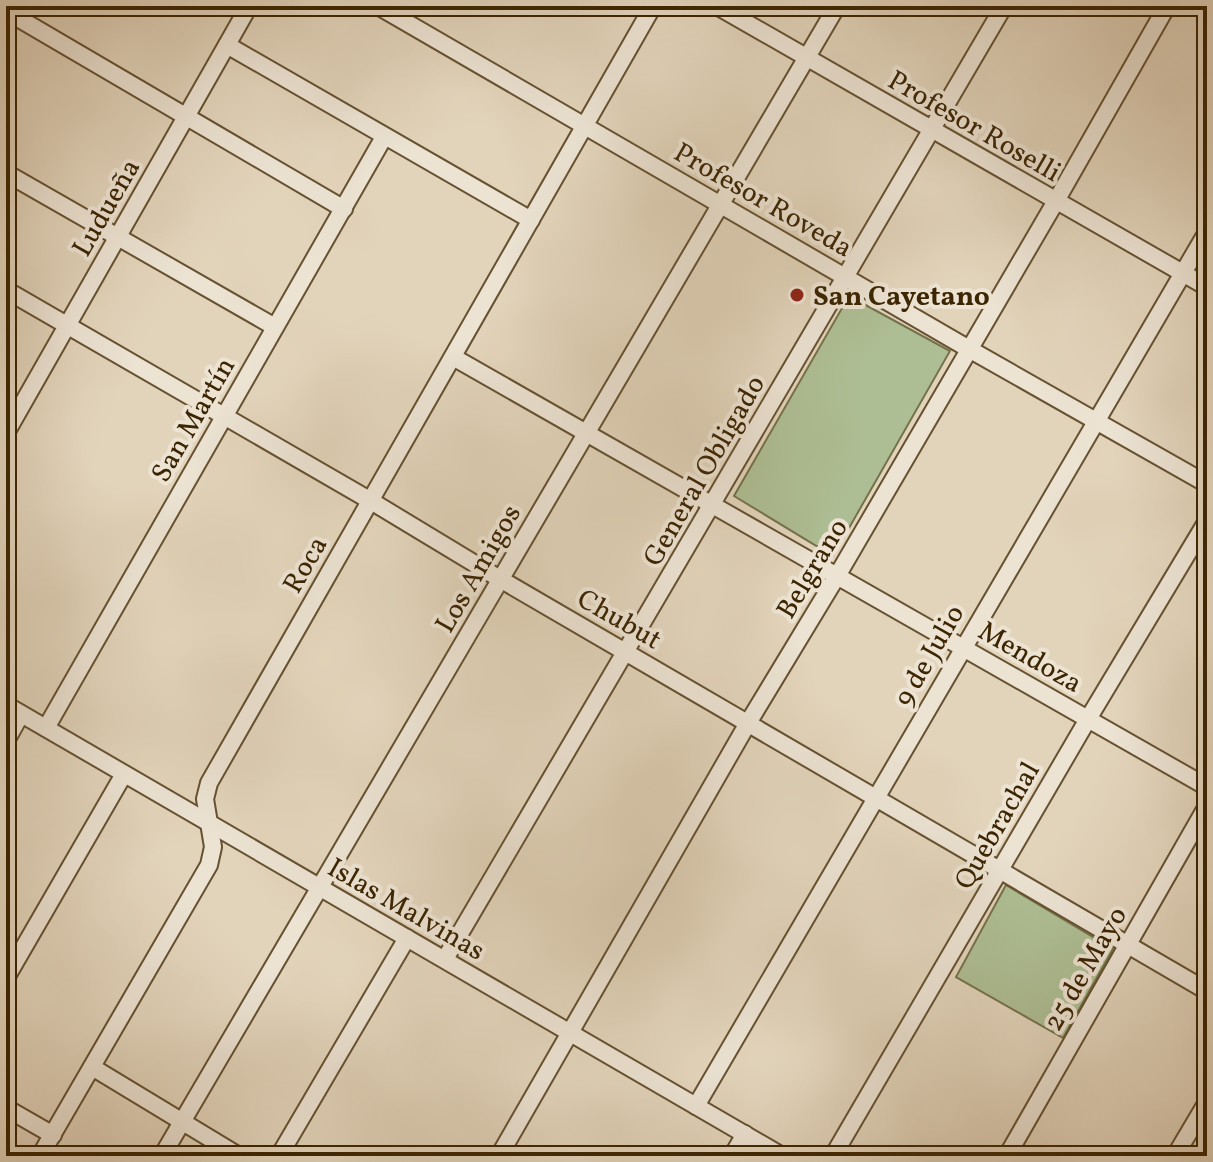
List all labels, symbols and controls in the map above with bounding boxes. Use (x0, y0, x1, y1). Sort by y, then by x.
street label: Profesor Roselli (880, 62, 1067, 193)
street label: Profesor Roveda (666, 134, 859, 268)
street label: Ludueña (64, 152, 151, 264)
place label: San Cayetano (813, 278, 990, 317)
marker: San Cayetano (788, 286, 806, 304)
street label: San Martín (143, 351, 246, 490)
street label: General Obligado (635, 369, 776, 574)
street label: Los Amigos (427, 498, 532, 641)
street label: Belgrano (768, 512, 858, 627)
street label: Roca (274, 530, 338, 601)
street label: Chubut (569, 580, 668, 660)
street label: 9 de Julio (885, 598, 975, 714)
street label: Mendoza (971, 613, 1089, 704)
street label: Quebrachal (946, 755, 1050, 897)
street label: Islas Malvinas (320, 849, 492, 971)
street label: 25 de Mayo (1035, 900, 1137, 1039)

